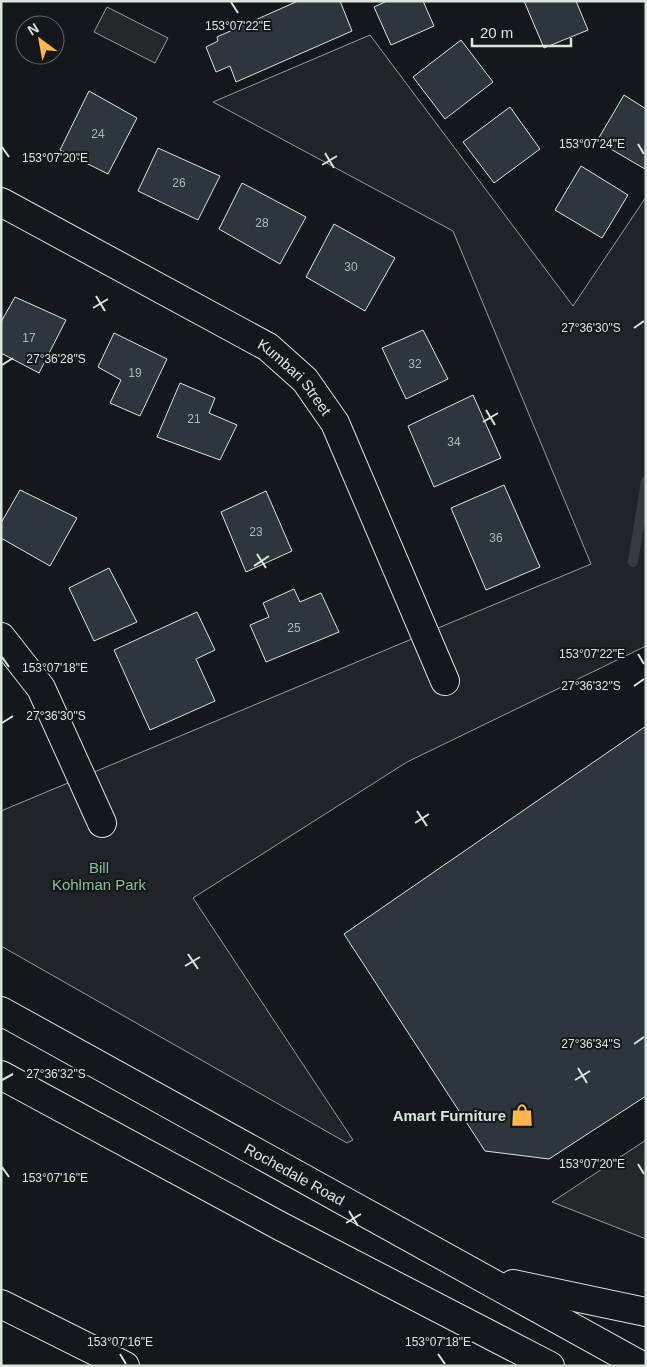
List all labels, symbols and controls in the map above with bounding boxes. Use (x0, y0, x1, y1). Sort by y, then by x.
north arrow (15, 15, 65, 65)
scale bar (472, 15, 571, 47)
text: 153°07'22"E (205, 19, 271, 33)
text: N (25, 20, 42, 38)
text: 20 m (480, 24, 513, 41)
house number: 24 (91, 127, 105, 141)
text: 153°07'24"E (559, 137, 625, 151)
text: 153°07'20"E (22, 151, 88, 165)
house number: 26 (172, 176, 186, 190)
house number: 28 (255, 216, 269, 230)
house number: 30 (344, 260, 358, 274)
text: 27°36'30"S (561, 321, 621, 335)
house number: 17 (22, 331, 36, 345)
street label: Kumbari Street (255, 335, 336, 419)
text: 27°36'28"S (26, 352, 86, 366)
house number: 32 (408, 357, 422, 371)
house number: 19 (128, 366, 142, 380)
house number: 21 (187, 412, 201, 426)
house number: 34 (447, 435, 461, 449)
house number: 23 (249, 525, 263, 539)
house number: 36 (489, 531, 503, 545)
house number: 25 (287, 621, 301, 635)
text: 153°07'22"E (559, 647, 625, 661)
text: 153°07'18"E (22, 661, 88, 675)
text: 27°36'32"S (561, 679, 621, 693)
text: 27°36'30"S (26, 709, 86, 723)
park label: Bill Kohlman Park (52, 859, 147, 893)
text: 27°36'34"S (561, 1037, 621, 1051)
text: 27°36'32"S (26, 1067, 86, 1081)
shop icon: Amart Furniture (509, 1102, 535, 1128)
place label: Amart Furniture (393, 1107, 506, 1124)
street label: Rochedale Road (242, 1139, 348, 1208)
text: 153°07'20"E (559, 1157, 625, 1171)
text: 153°07'16"E (22, 1171, 88, 1185)
text: 153°07'16"E (87, 1335, 153, 1349)
text: 153°07'18"E (405, 1335, 471, 1349)

